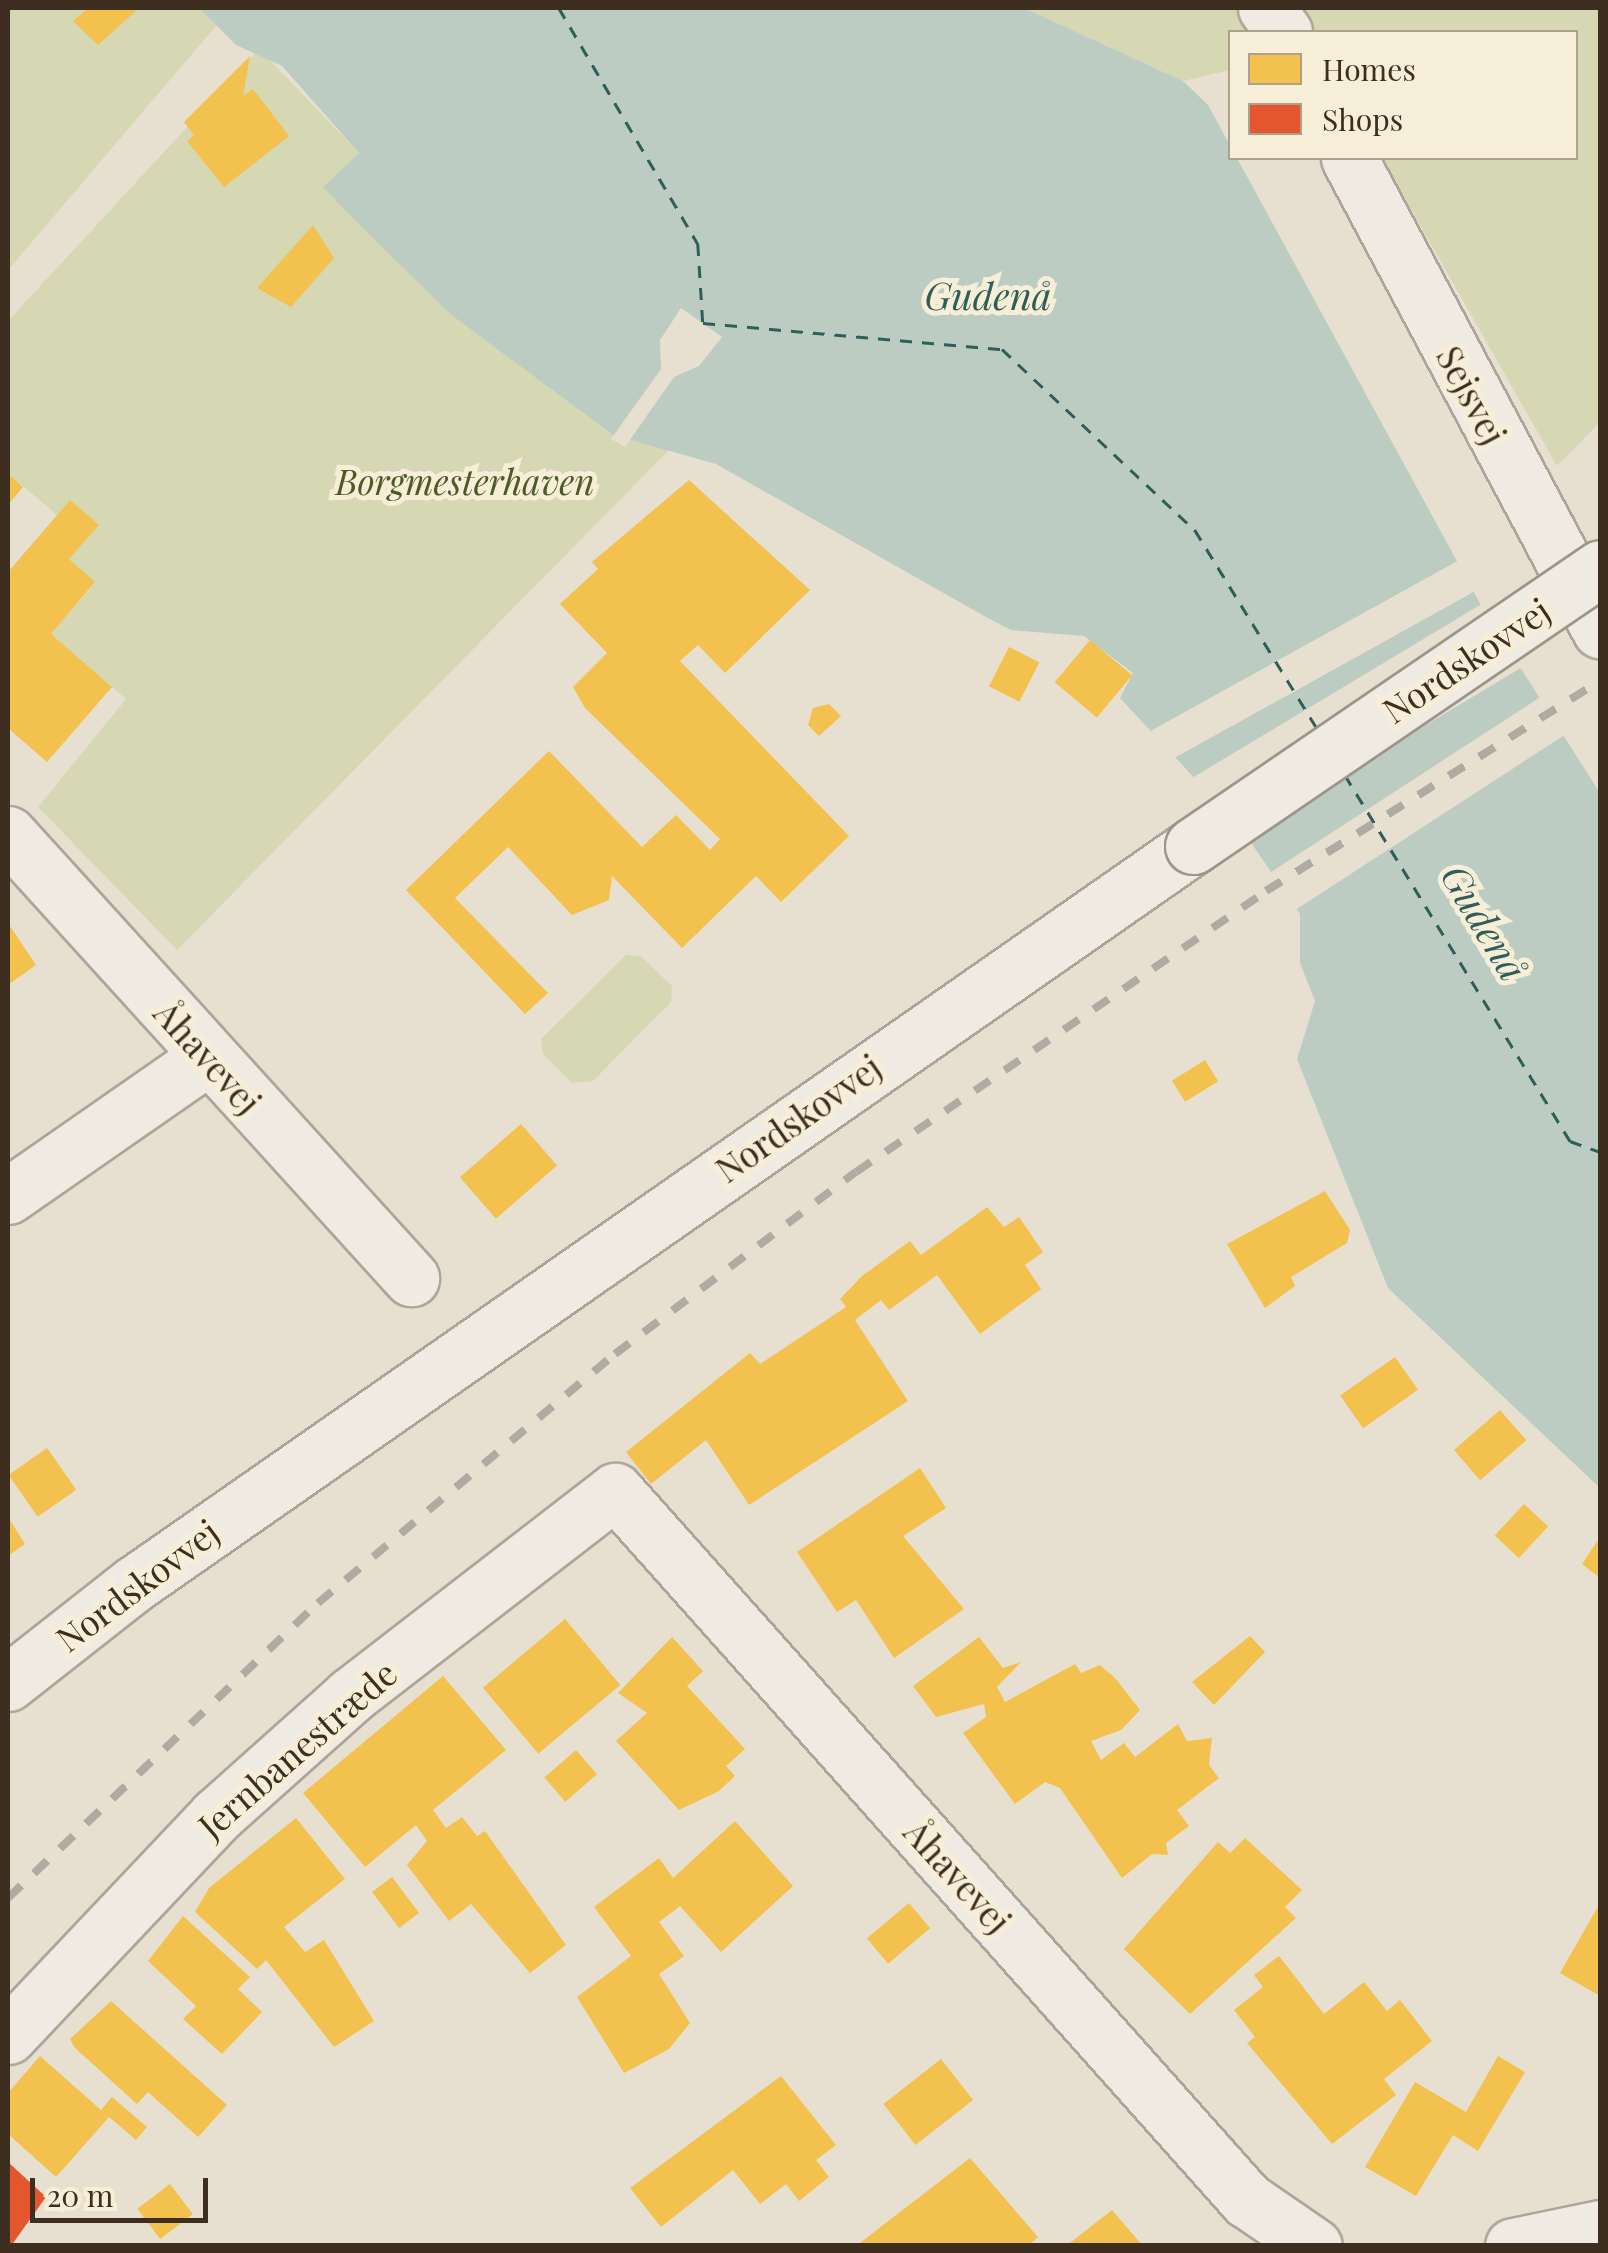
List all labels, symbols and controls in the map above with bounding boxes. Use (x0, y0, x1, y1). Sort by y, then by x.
legend (1228, 30, 1578, 160)
text: Homes (1322, 49, 1416, 89)
text: Shops (1322, 99, 1403, 139)
water label: Gudenå (924, 272, 1052, 318)
street label: Sejsvej (1429, 339, 1515, 451)
park label: Borgmesterhaven (335, 460, 595, 502)
street label: Nordskovvej (1375, 589, 1557, 731)
water label: Gudenå (1433, 856, 1537, 988)
street label: Åhavevej (146, 992, 270, 1122)
street label: Nordskovvej (707, 1046, 889, 1190)
street label: Nordskovvej (48, 1510, 226, 1660)
street label: Jernbanestræde (189, 1652, 405, 1846)
street label: Åhavevej (896, 1811, 1020, 1941)
scale bar (35, 2158, 212, 2220)
text: 20 m (47, 2175, 113, 2215)

